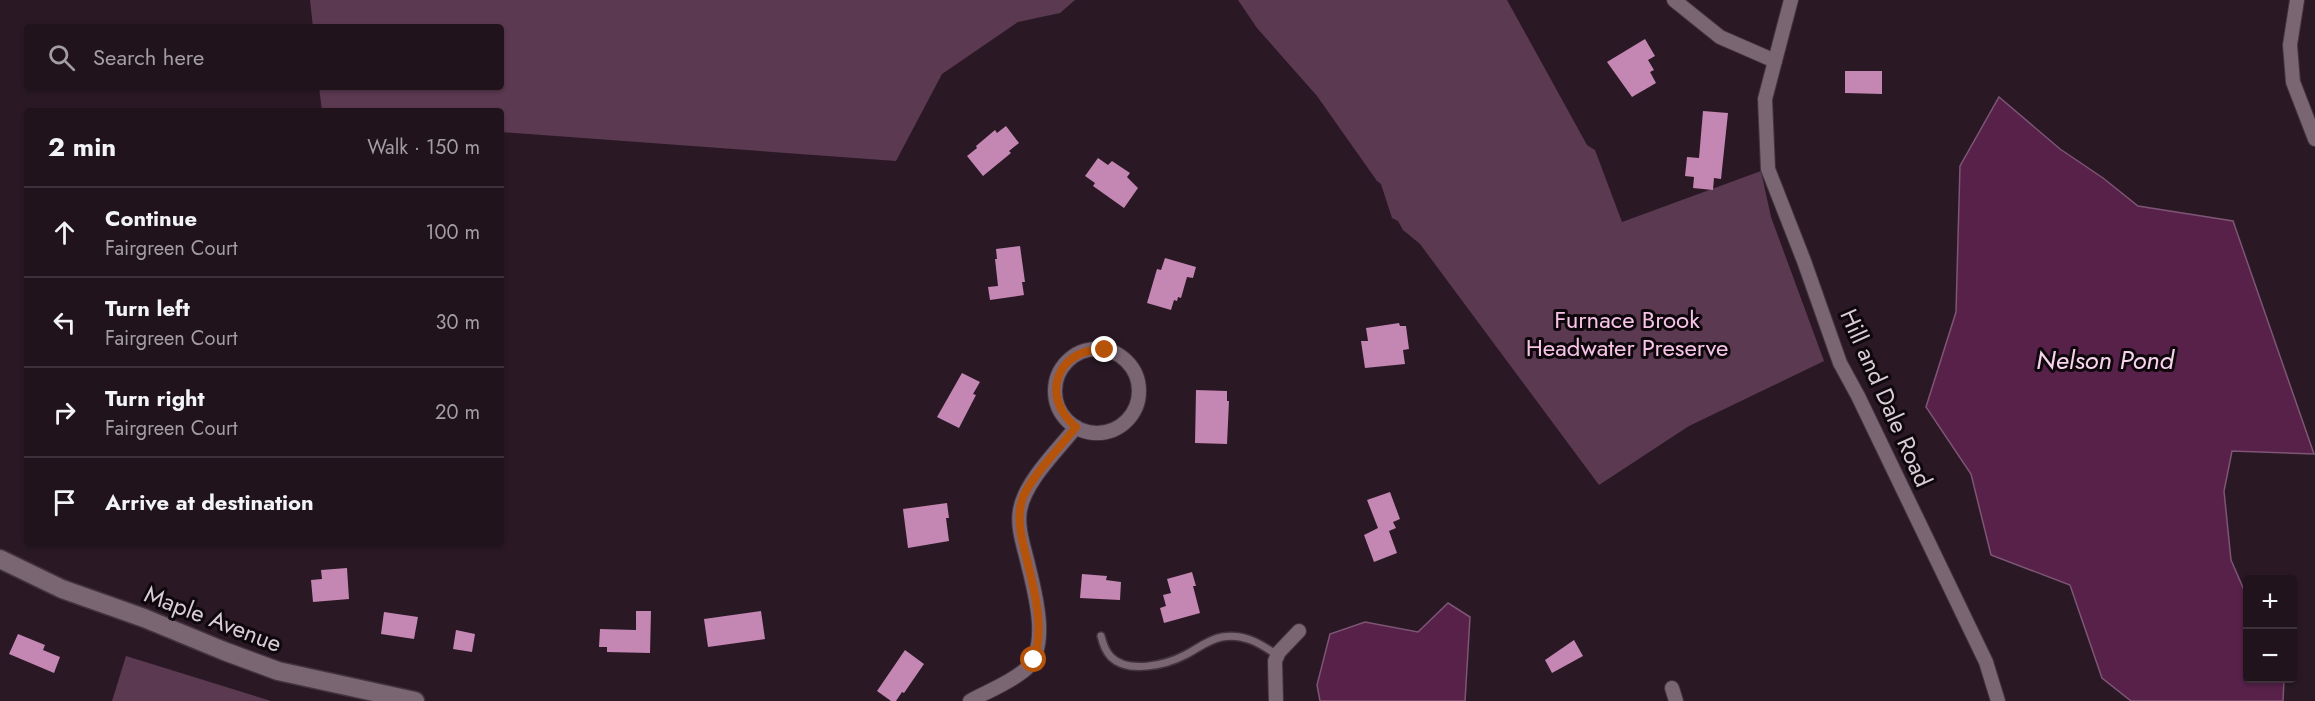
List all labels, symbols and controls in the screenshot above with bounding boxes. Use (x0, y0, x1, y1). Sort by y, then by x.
search box (24, 24, 504, 90)
icon: search (45, 41, 78, 74)
text: Search here (93, 41, 204, 73)
text: 2 min (48, 128, 116, 166)
text: Walk · 150 m (367, 133, 480, 162)
text: Continue (105, 202, 197, 234)
icon: ahead (48, 216, 81, 249)
text: 100 m (425, 218, 480, 247)
text: Fairgreen Court (105, 234, 238, 263)
text: Turn left (105, 292, 190, 324)
park label: Furnace Brook Headwater Preserve (1526, 302, 1728, 365)
street label: Hill and Dale Road (1832, 303, 1941, 492)
icon: left (48, 306, 81, 339)
text: 30 m (435, 308, 480, 337)
text: Fairgreen Court (105, 324, 238, 353)
route end (1091, 336, 1117, 362)
water label: Nelson Pond (2036, 341, 2176, 379)
text: Turn right (105, 382, 205, 414)
icon: right (48, 396, 81, 429)
text: 20 m (435, 398, 480, 427)
text: Fairgreen Court (105, 414, 238, 443)
icon: arrive (48, 486, 81, 519)
text: Arrive at destination (105, 486, 314, 518)
map controls (2243, 575, 2297, 683)
button: + (2243, 575, 2297, 629)
street label: Maple Avenue (139, 576, 287, 661)
button: − (2243, 629, 2297, 683)
route start (1020, 646, 1046, 672)

